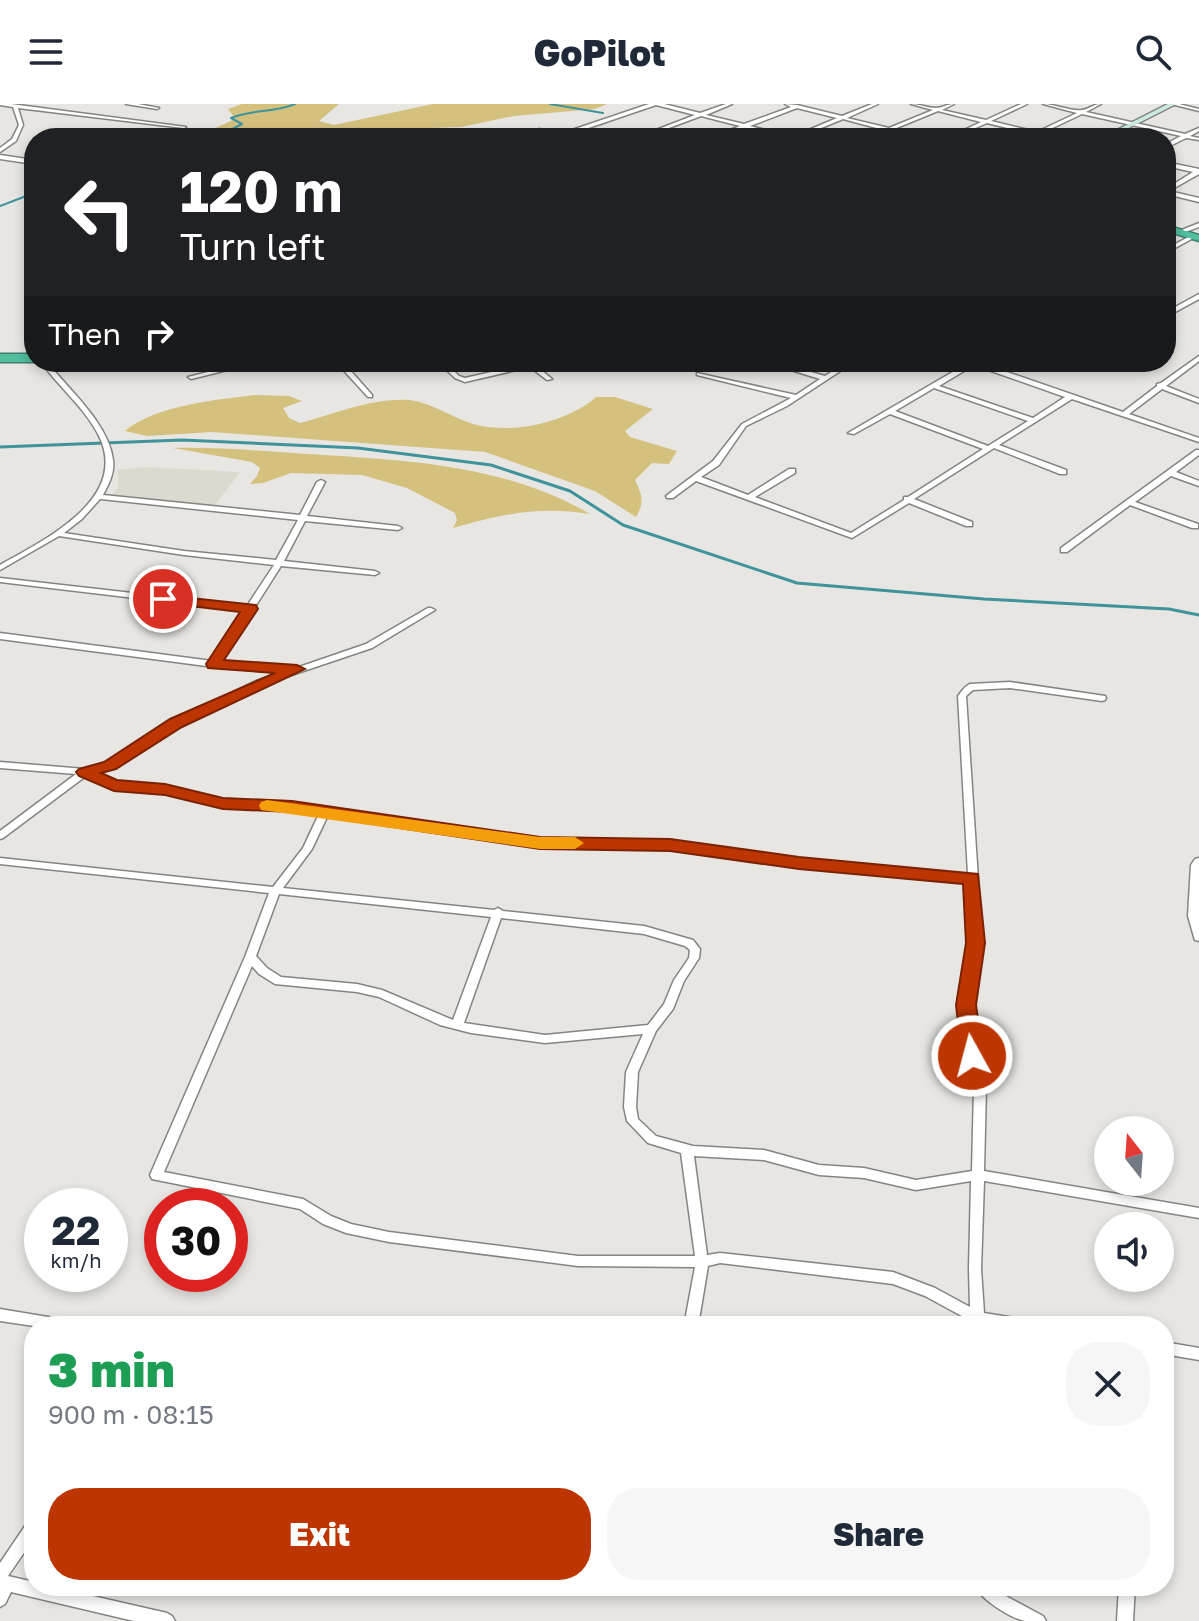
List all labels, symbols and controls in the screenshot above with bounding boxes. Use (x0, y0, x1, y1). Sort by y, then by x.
icon: menu (24, 30, 68, 74)
icon: search (1131, 30, 1175, 74)
text: GoPilot (533, 31, 666, 74)
text: 120 m (180, 157, 342, 224)
icon: left (48, 160, 152, 264)
text: Turn left (180, 225, 326, 268)
icon: right (137, 312, 181, 356)
text: Then (48, 316, 121, 352)
pin (129, 565, 197, 633)
icon: arrive (141, 577, 185, 621)
position arrow (930, 1014, 1014, 1098)
north arrow (1094, 1116, 1174, 1196)
map controls (1094, 1116, 1174, 1292)
speed limit sign: 30 (144, 1188, 248, 1292)
text: 22 (52, 1206, 100, 1254)
button: sound (1094, 1212, 1174, 1292)
text: km/h (51, 1248, 101, 1272)
text: 3 min (48, 1340, 175, 1398)
button: close (1066, 1342, 1150, 1426)
text: 900 m · 08:15 (48, 1399, 214, 1430)
button: Exit (48, 1488, 591, 1580)
button: Share (607, 1488, 1150, 1580)

